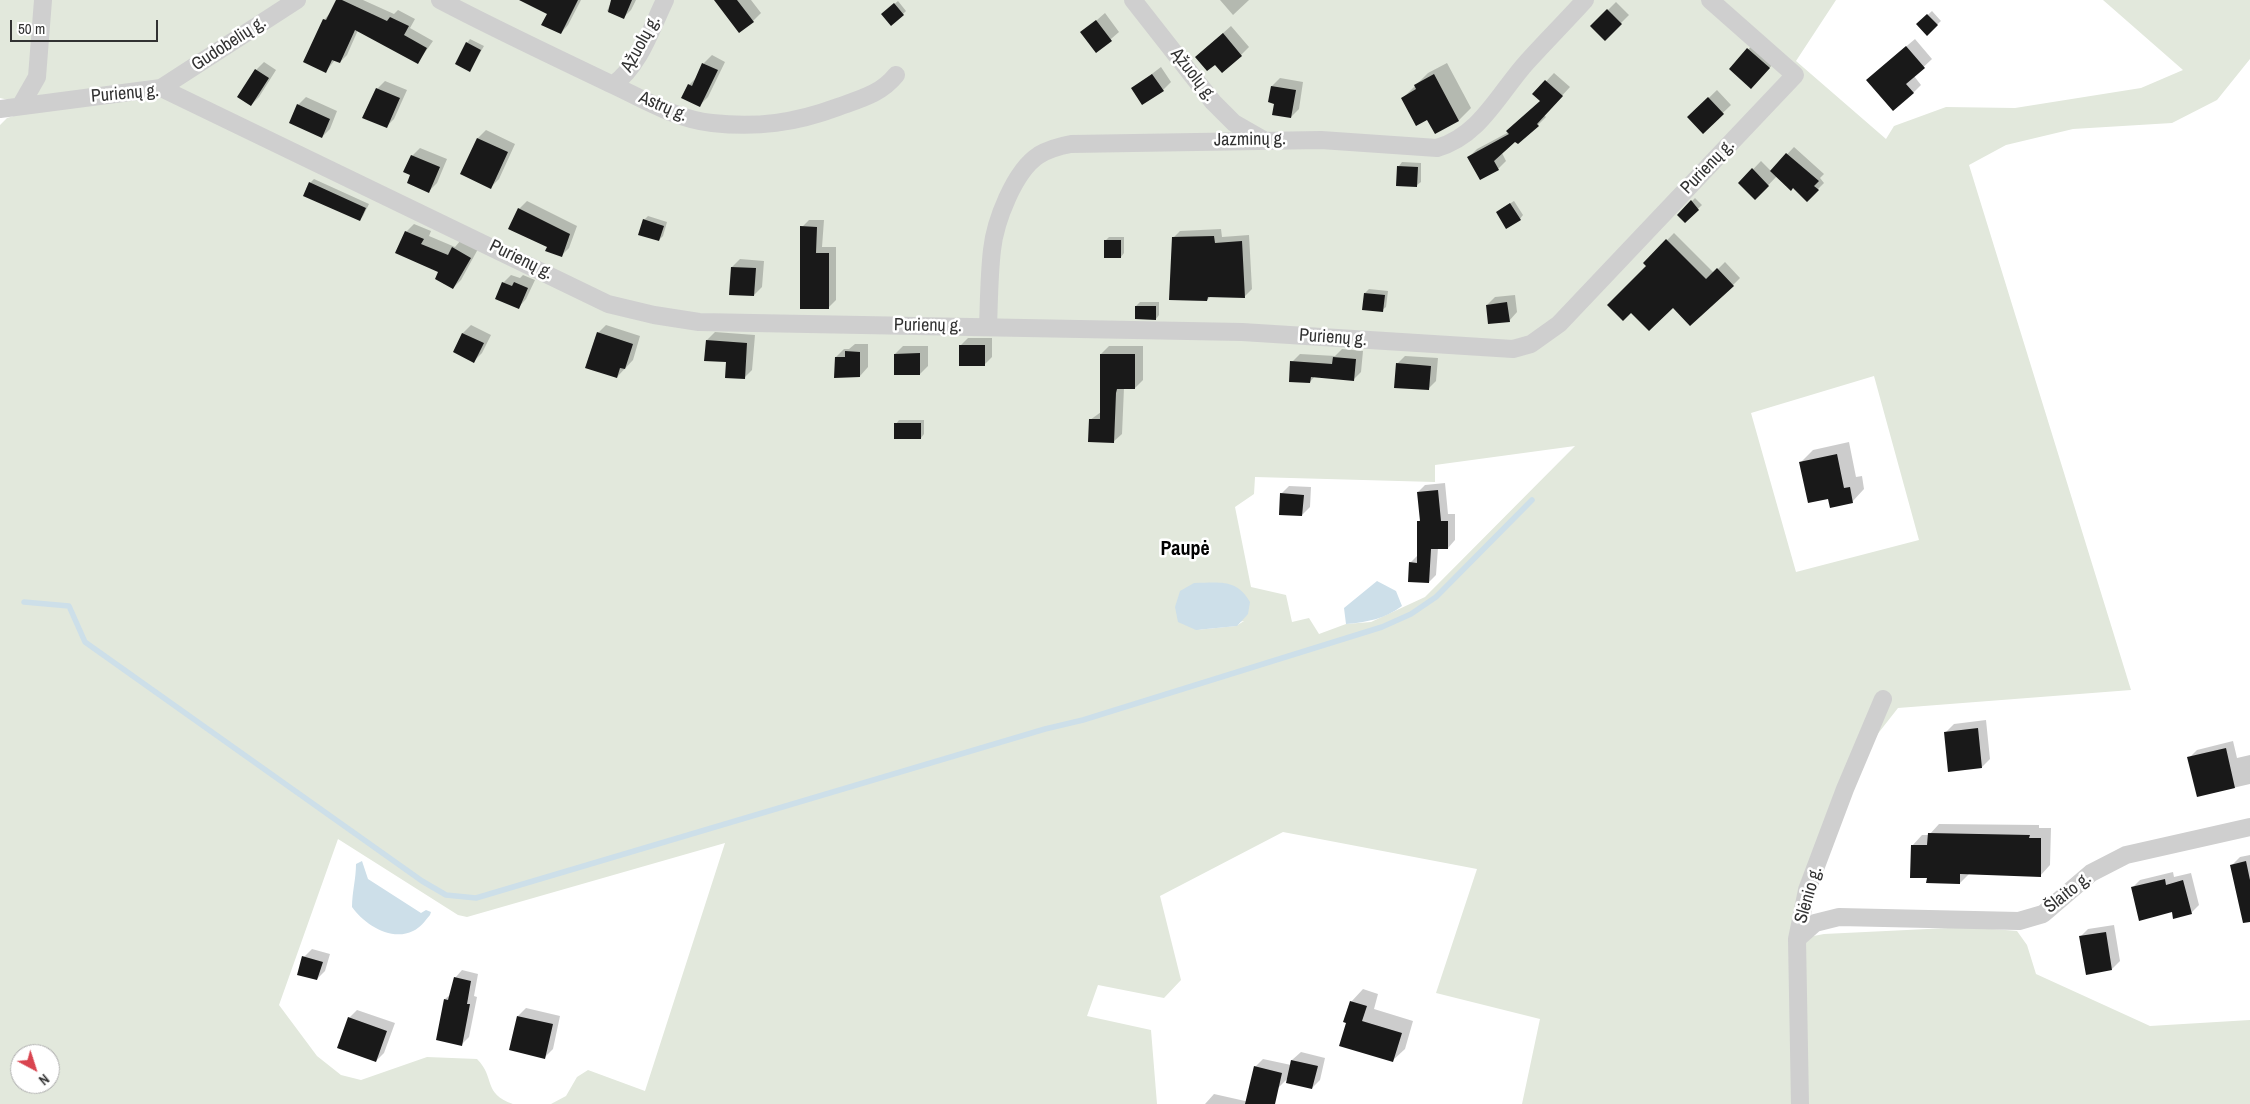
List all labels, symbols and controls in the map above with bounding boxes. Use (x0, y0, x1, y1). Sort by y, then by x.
scale bar (12, 10, 160, 42)
street label: Gudobelių g. (188, 12, 270, 76)
street label: Ąžuolų g. (617, 12, 665, 76)
text: 50 m (18, 18, 45, 39)
street label: Ąžuolų g. (1166, 44, 1220, 106)
street label: Purienų g. (90, 80, 160, 108)
street label: Astrų g. (635, 87, 691, 127)
street label: Jazminų g. (1214, 129, 1286, 151)
street label: Purienų g. (1677, 135, 1739, 199)
street label: Purienų g. (486, 235, 556, 285)
street label: Purienų g. (894, 315, 962, 337)
street label: Purienų g. (1298, 325, 1368, 351)
district label: Paupė (1160, 538, 1210, 562)
street label: Slėnio g. (1791, 864, 1827, 926)
street label: Šlaito g. (2040, 868, 2096, 918)
north arrow (10, 1044, 60, 1094)
text: N (35, 1070, 53, 1089)

